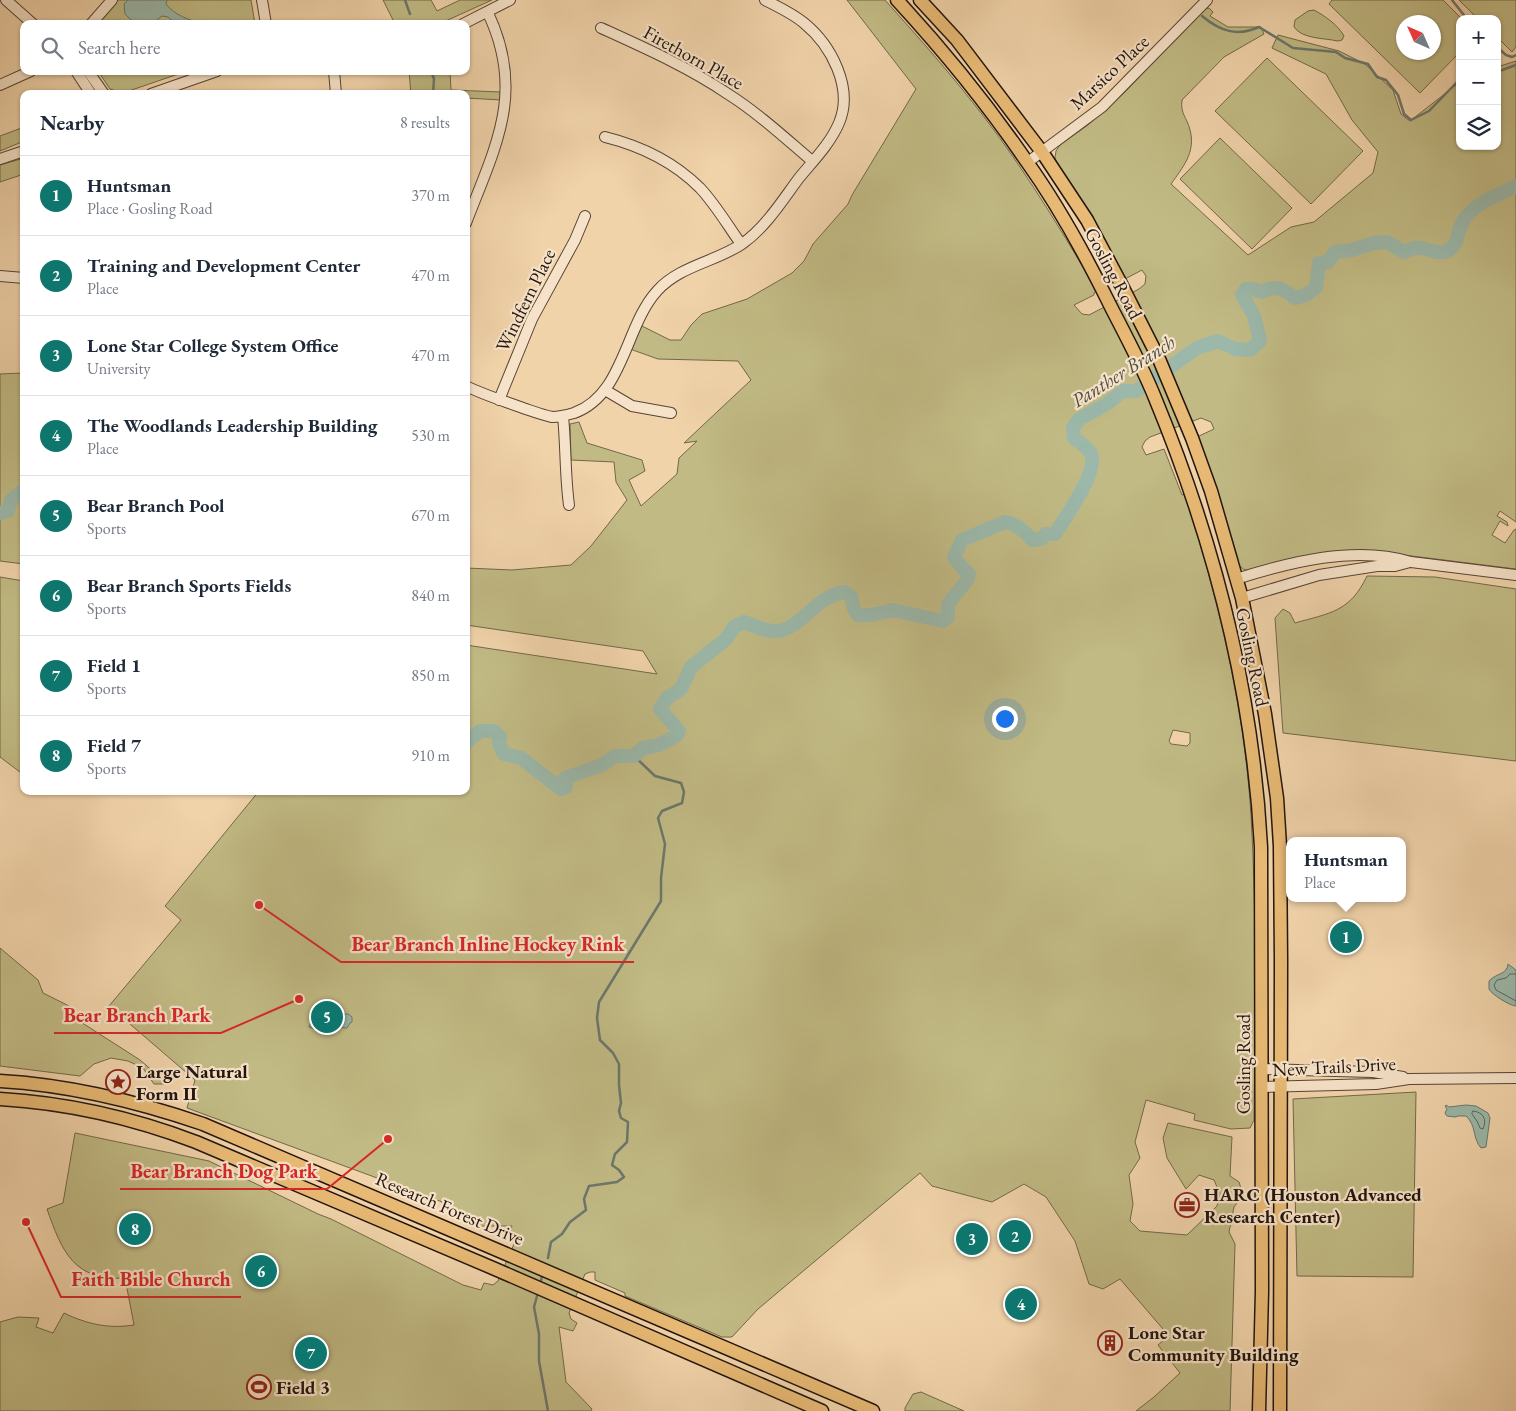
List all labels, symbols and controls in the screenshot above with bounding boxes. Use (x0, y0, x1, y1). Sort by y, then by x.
north arrow (1396, 15, 1441, 60)
map controls (1456, 15, 1501, 150)
button: + (1456, 15, 1501, 60)
search box (20, 20, 470, 75)
street label: Firethorn Place (639, 20, 748, 95)
street label: Marsico Place (1064, 29, 1154, 115)
icon: search (38, 34, 66, 62)
text: Search here (78, 35, 160, 60)
button: − (1456, 60, 1501, 105)
button: layers (1456, 105, 1501, 150)
text: Nearby (40, 109, 104, 136)
text: 8 results (400, 112, 450, 133)
text: Huntsman (87, 173, 171, 198)
text: 1 (52, 185, 60, 206)
text: 370 m (411, 185, 450, 206)
text: Place · Gosling Road (87, 198, 213, 219)
street label: Gosling Road (1079, 223, 1148, 324)
street label: Windfern Place (490, 244, 561, 356)
text: Training and Development Center (87, 253, 360, 278)
text: 2 (52, 265, 60, 286)
text: 470 m (411, 265, 450, 286)
text: Place (87, 278, 119, 299)
water label: Panther Branch (1066, 329, 1180, 413)
text: Lone Star College System Office (87, 333, 339, 358)
text: 3 (52, 345, 60, 366)
text: 470 m (411, 345, 450, 366)
text: University (87, 358, 151, 379)
text: The Woodlands Leadership Building (87, 413, 378, 438)
text: 4 (52, 425, 60, 446)
text: 530 m (411, 425, 450, 446)
text: Place (87, 438, 119, 459)
text: Bear Branch Pool (87, 493, 224, 518)
text: 5 (52, 505, 60, 526)
text: 670 m (411, 505, 450, 526)
text: Sports (87, 518, 126, 539)
text: Bear Branch Sports Fields (87, 573, 291, 598)
text: 6 (52, 585, 60, 606)
text: 840 m (411, 585, 450, 606)
text: Sports (87, 598, 126, 619)
street label: Gosling Road (1230, 605, 1275, 709)
text: Field 1 (87, 653, 141, 678)
text: 7 (52, 665, 60, 686)
text: 850 m (411, 665, 450, 686)
text: Sports (87, 678, 126, 699)
your location (992, 706, 1018, 732)
text: Field 7 (87, 733, 141, 758)
text: 8 (52, 745, 60, 766)
text: 910 m (411, 745, 450, 766)
text: Sports (87, 758, 126, 779)
popup (1286, 837, 1406, 902)
text: Huntsman (1304, 847, 1388, 872)
text: Place (1304, 872, 1335, 893)
pin: 1 (1330, 918, 1362, 956)
callout: Bear Branch Inline Hockey Rink (341, 927, 634, 962)
text: Bear Branch Inline Hockey Rink (352, 931, 625, 957)
callout: Bear Branch Park (54, 998, 221, 1033)
pin: 5 (311, 998, 343, 1036)
text: Bear Branch Park (63, 1002, 212, 1028)
street label: Gosling Road (1231, 1013, 1256, 1114)
street label: New Trails Drive (1272, 1051, 1396, 1082)
place label: Large Natural Form II (136, 1059, 248, 1106)
place icon: Large Natural Form II (105, 1069, 131, 1095)
callout: Bear Branch Dog Park (120, 1154, 327, 1189)
text: Bear Branch Dog Park (130, 1158, 319, 1184)
street label: Research Forest Drive (372, 1166, 528, 1251)
place label: HARC (Houston Advanced Research Center) (1204, 1182, 1422, 1229)
office icon: HARC (Houston Advanced Research Center) (1174, 1192, 1200, 1218)
pin: 8 (119, 1210, 151, 1248)
pin: 2 (999, 1217, 1031, 1255)
pin: 3 (956, 1220, 988, 1258)
pin: 6 (245, 1252, 277, 1290)
callout: Faith Bible Church (61, 1262, 241, 1297)
text: Faith Bible Church (71, 1266, 231, 1292)
pin: 4 (1005, 1285, 1037, 1323)
place label: Lone Star Community Building (1128, 1320, 1299, 1367)
building icon: Lone Star Community Building (1097, 1330, 1123, 1356)
pin: 7 (295, 1334, 327, 1372)
sports icon: Field 3 (246, 1374, 272, 1400)
place label: Field 3 (276, 1375, 330, 1400)

